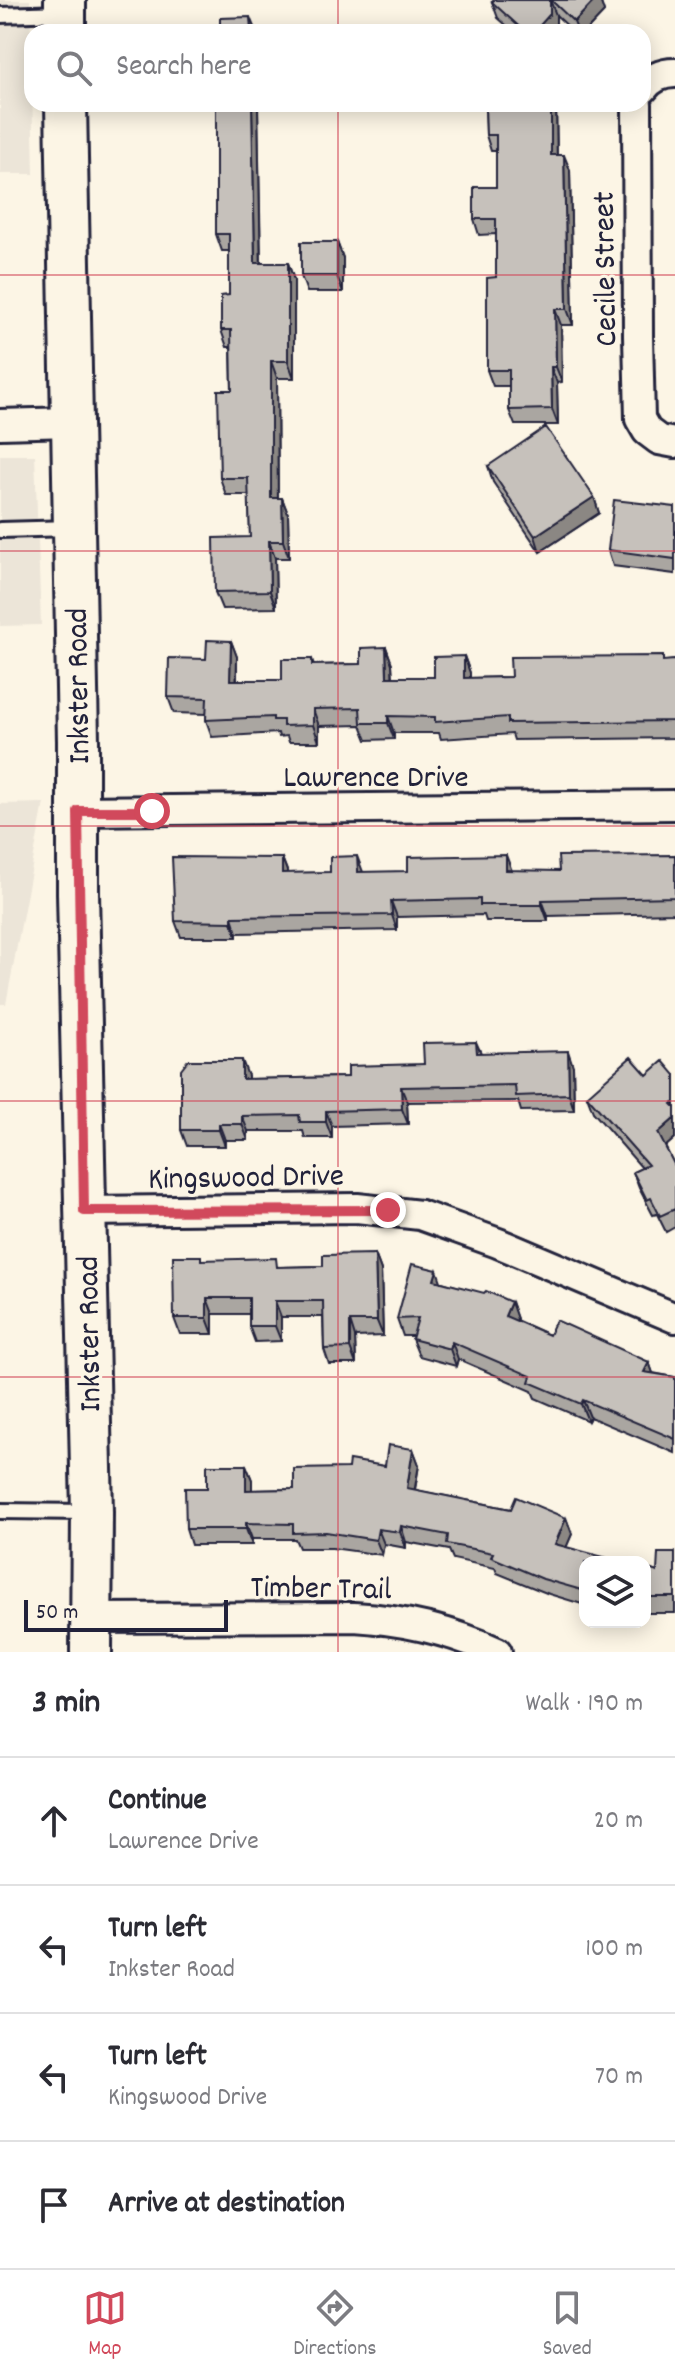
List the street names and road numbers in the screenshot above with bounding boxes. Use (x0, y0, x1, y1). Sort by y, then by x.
street label: Cecile Street (584, 191, 632, 347)
street label: Inkster Road (57, 607, 105, 764)
street label: Lawrence Drive (283, 757, 469, 803)
street label: Kingswood Drive (148, 1155, 344, 1205)
street label: Inkster Road (68, 1255, 116, 1412)
street label: Timber Trail (250, 1567, 392, 1615)

